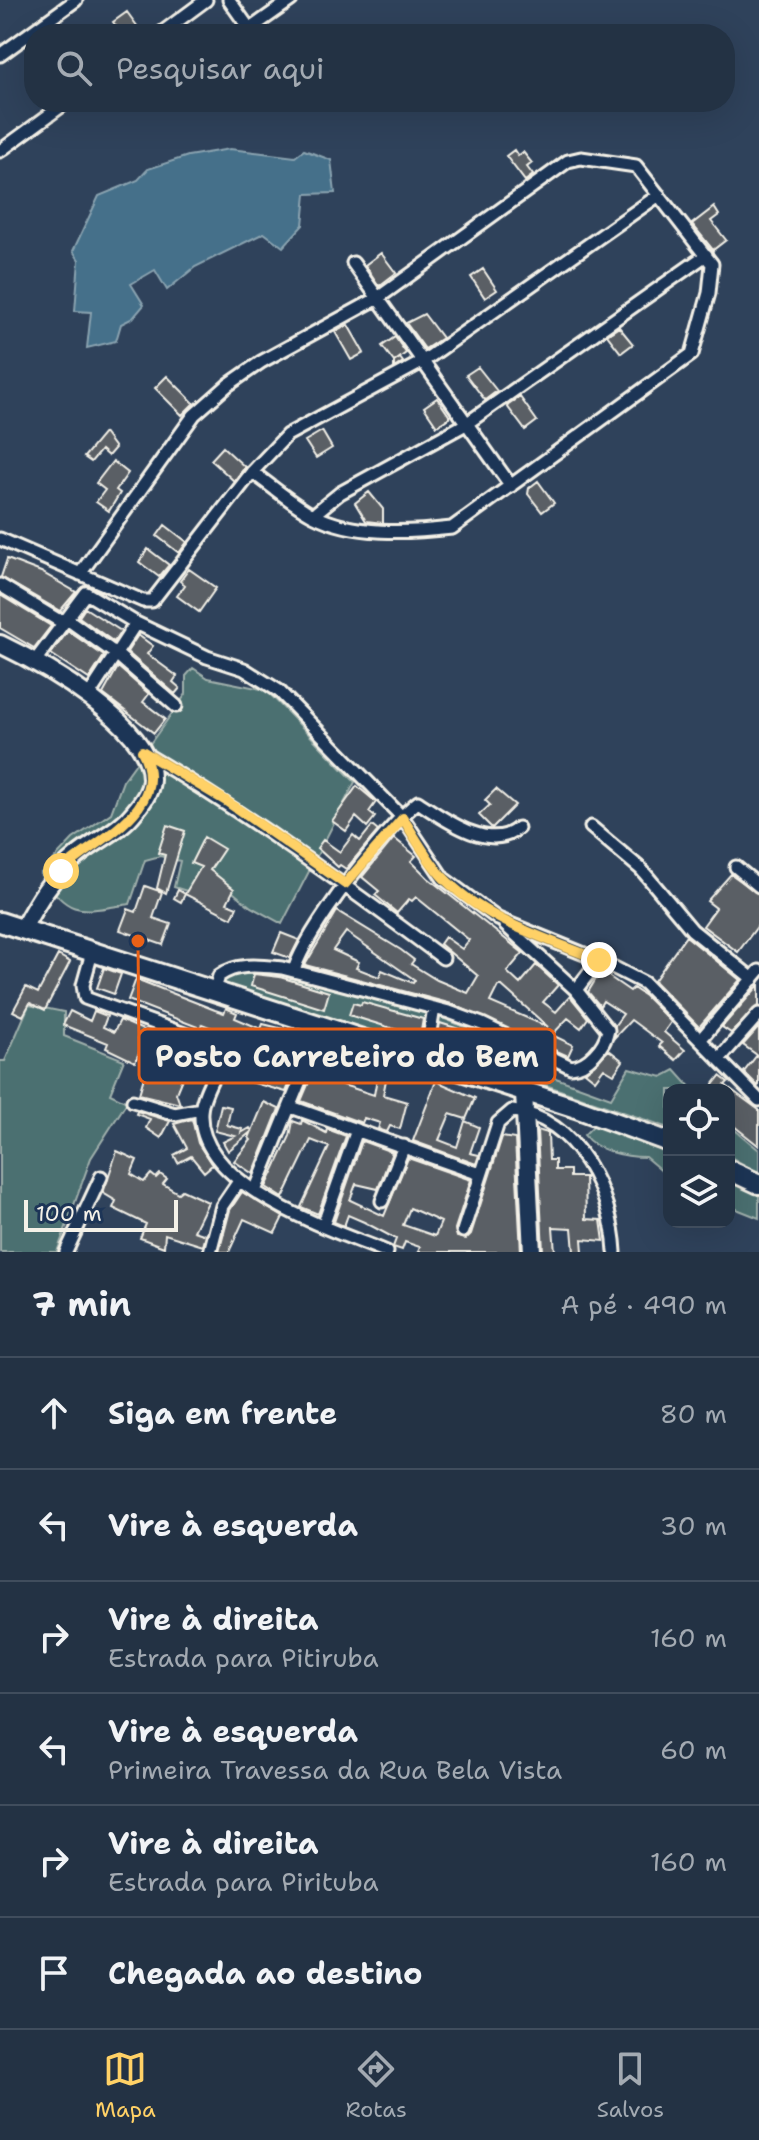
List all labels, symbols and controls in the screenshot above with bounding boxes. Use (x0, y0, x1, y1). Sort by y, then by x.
search box (24, 24, 735, 112)
icon: search (52, 46, 96, 90)
text: Pesquisar aqui (116, 48, 325, 89)
route start (43, 853, 79, 889)
route end (581, 942, 617, 978)
callout: Posto Carreteiro do Bem (139, 1029, 555, 1083)
text: Posto Carreteiro do Bem (155, 1036, 539, 1077)
map controls (663, 1084, 735, 1228)
button: locate (663, 1084, 735, 1156)
button: layers (663, 1156, 735, 1228)
scale bar (24, 1196, 178, 1232)
text: 100 m (36, 1199, 102, 1228)
text: 7 min (32, 1281, 131, 1327)
text: A pé · 490 m (561, 1287, 727, 1322)
icon: ahead (32, 1391, 76, 1435)
text: Siga em frente (108, 1393, 337, 1434)
text: 80 m (660, 1396, 727, 1431)
icon: left (32, 1503, 76, 1547)
text: Vire à esquerda (108, 1505, 358, 1546)
text: 30 m (660, 1508, 727, 1543)
text: Vire à direita (108, 1599, 319, 1640)
icon: right (32, 1615, 76, 1659)
text: 160 m (650, 1620, 727, 1655)
text: Estrada para Pitiruba (108, 1640, 379, 1675)
text: Vire à esquerda (108, 1711, 358, 1752)
icon: left (32, 1727, 76, 1771)
text: 60 m (660, 1732, 727, 1767)
text: Primeira Travessa da Rua Bela Vista (108, 1752, 562, 1787)
text: Vire à direita (108, 1823, 319, 1864)
icon: right (32, 1839, 76, 1883)
text: 160 m (650, 1844, 727, 1879)
text: Estrada para Pirituba (108, 1864, 379, 1899)
icon: arrive (32, 1951, 76, 1995)
text: Chegada ao destino (108, 1953, 423, 1994)
tab: Mapa (95, 2047, 156, 2124)
tab: Rotas (346, 2047, 407, 2124)
tab: Salvos (597, 2047, 664, 2124)

